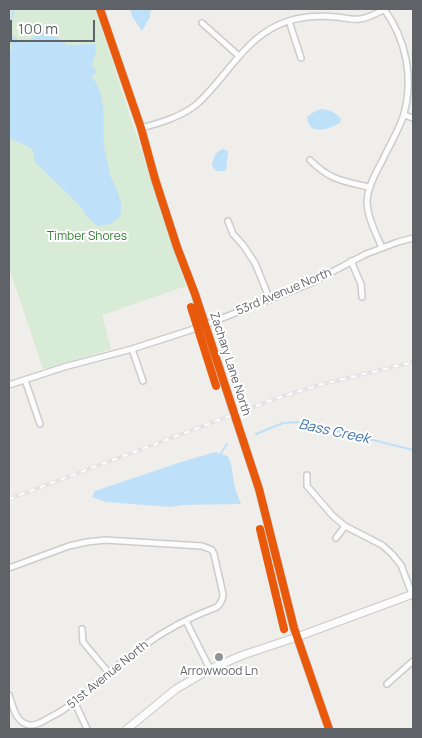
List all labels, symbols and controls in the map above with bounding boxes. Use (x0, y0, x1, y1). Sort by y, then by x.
scale bar (12, 10, 98, 42)
text: 100 m (18, 18, 58, 39)
park label: Timber Shores (47, 230, 127, 244)
street label: 53rd Avenue North (234, 265, 334, 319)
street label: Zachary Lane North (206, 310, 254, 418)
water label: Bass Creek (297, 416, 371, 448)
street label: 51st Avenue North (65, 638, 151, 712)
marker: Arrowwood Ln (213, 651, 225, 663)
place label: Arrowwood Ln (180, 665, 258, 679)

